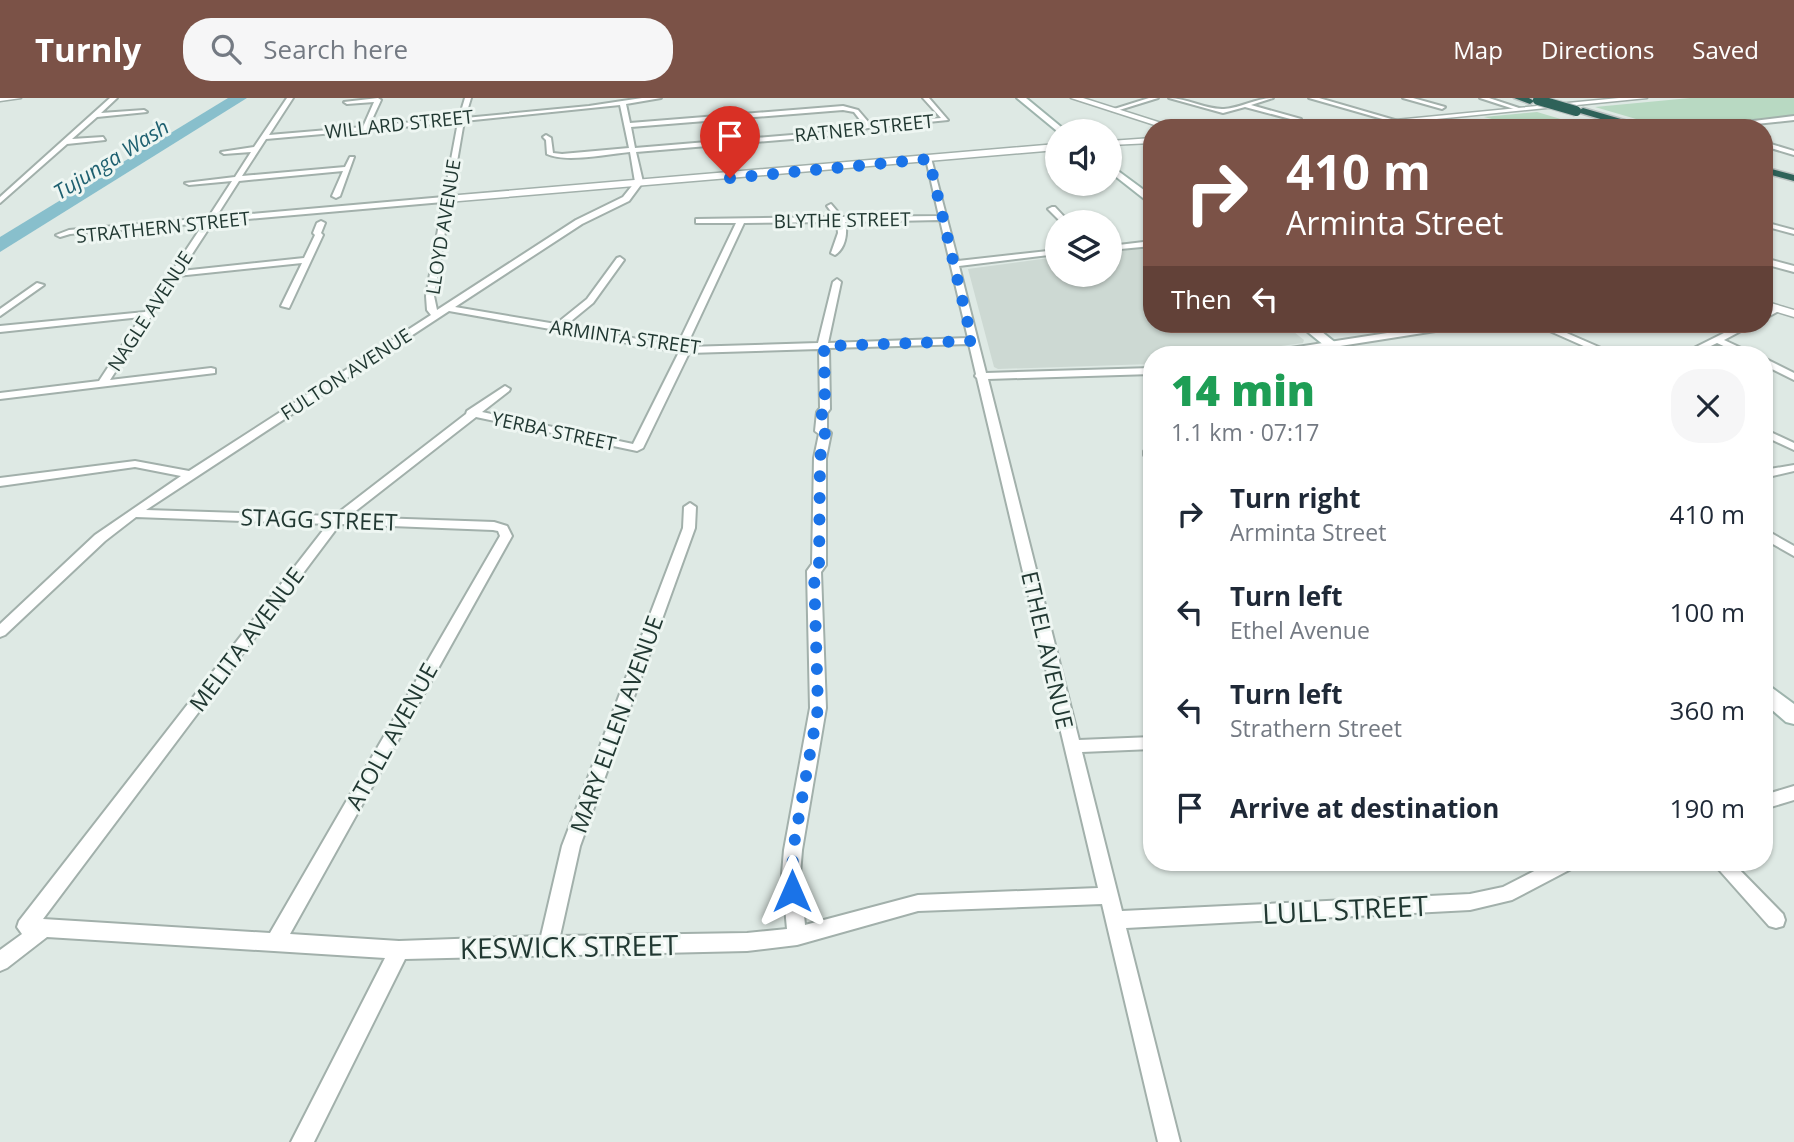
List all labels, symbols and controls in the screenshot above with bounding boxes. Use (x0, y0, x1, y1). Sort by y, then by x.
search box (183, 18, 673, 81)
text: Turnly (35, 27, 141, 72)
icon: search (207, 30, 245, 68)
text: Search here (263, 31, 408, 67)
text: Map (1453, 33, 1503, 66)
text: Directions (1541, 33, 1654, 66)
text: Saved (1692, 33, 1759, 66)
street label: WILLARD STREET (323, 103, 475, 145)
pin (700, 106, 760, 178)
street label: RATNER STREET (793, 108, 935, 148)
water label: Tujunga Wash (48, 112, 174, 206)
icon: arrive (711, 117, 749, 155)
map controls (1045, 119, 1122, 287)
button: sound (1045, 119, 1122, 196)
text: 410 m (1286, 138, 1431, 204)
icon: right (1171, 147, 1262, 238)
street label: LLOYD AVENUE (419, 158, 467, 296)
text: Arminta Street (1286, 201, 1504, 244)
street label: STRATHERN STREET (75, 205, 252, 249)
street label: BLYTHE STREET (773, 206, 911, 234)
button: layers (1045, 210, 1122, 287)
street label: NAGLE AVENUE (101, 246, 199, 376)
icon: left (1246, 280, 1284, 318)
text: Then (1171, 281, 1232, 317)
street label: ARMINTA STREET (548, 314, 703, 361)
street label: FULTON AVENUE (276, 322, 416, 426)
text: 14 min (1171, 361, 1315, 418)
button: close (1671, 369, 1745, 443)
street label: YERBA STREET (490, 405, 619, 457)
text: 1.1 km · 07:17 (1171, 416, 1319, 448)
text: Turn right (1230, 480, 1361, 516)
icon: right (1171, 495, 1209, 533)
text: 410 m (1670, 496, 1745, 532)
street label: STAGG STREET (240, 500, 398, 538)
text: Arminta Street (1230, 516, 1386, 548)
street label: MELITA AVENUE (181, 560, 311, 718)
street label: ETHEL AVENUE (1014, 568, 1082, 732)
text: Turn left (1230, 578, 1342, 614)
icon: left (1171, 593, 1209, 631)
text: 100 m (1670, 594, 1745, 630)
street label: MARY ELLEN AVENUE (562, 611, 670, 837)
text: Ethel Avenue (1230, 614, 1370, 646)
street label: ATOLL AVENUE (337, 657, 445, 815)
text: Turn left (1230, 676, 1342, 712)
icon: left (1171, 691, 1209, 729)
text: 360 m (1670, 692, 1745, 728)
text: Strathern Street (1230, 712, 1402, 744)
icon: arrive (1171, 789, 1209, 827)
text: Arrive at destination (1230, 790, 1499, 826)
text: 190 m (1670, 790, 1745, 826)
position arrow (755, 854, 829, 928)
street label: LULL STREET (1261, 886, 1430, 932)
street label: KESWICK STREET (459, 925, 679, 967)

